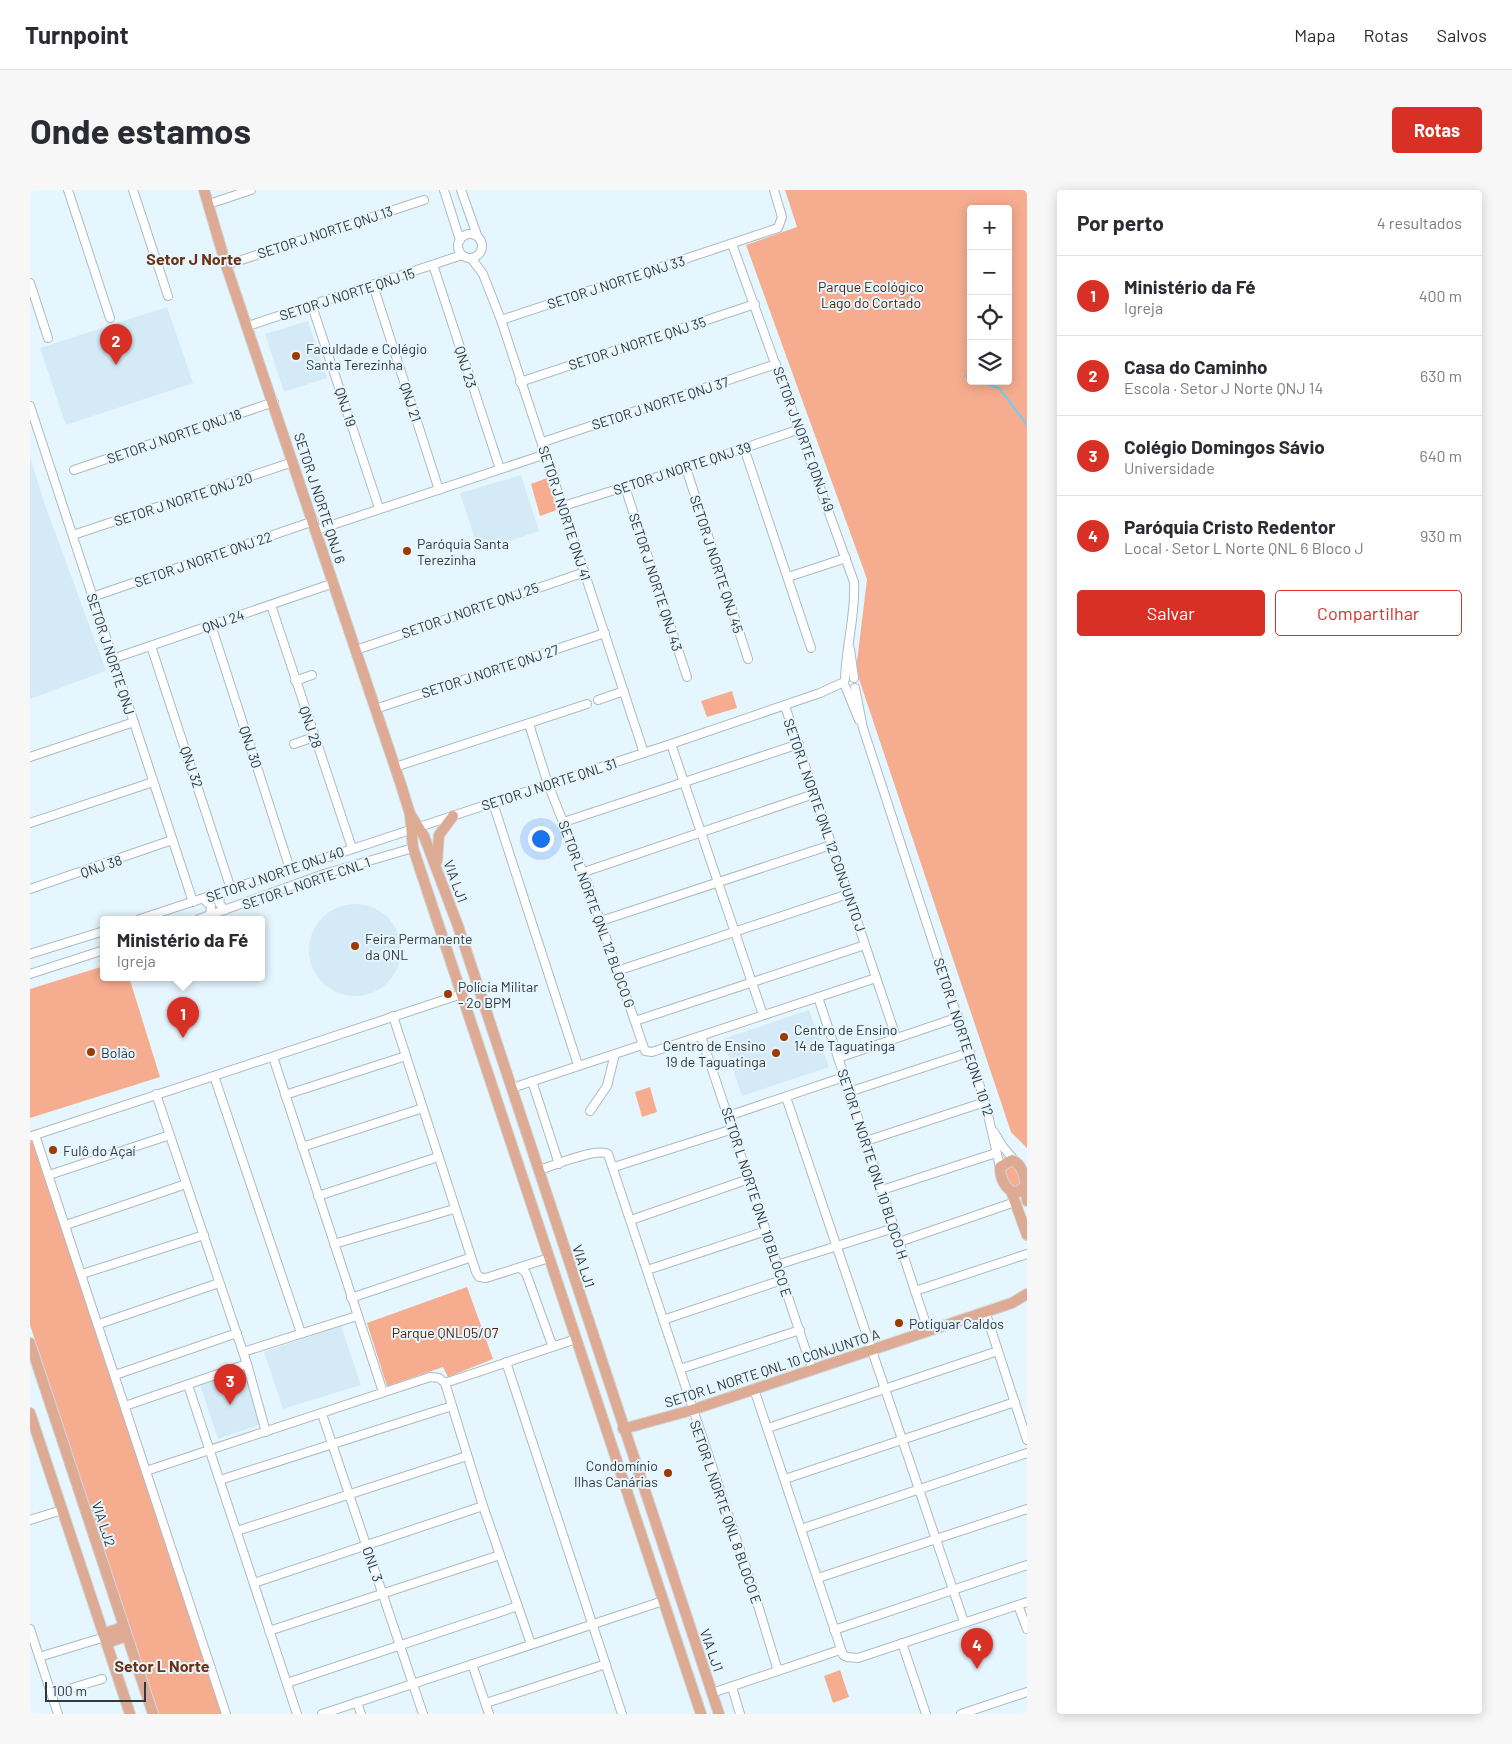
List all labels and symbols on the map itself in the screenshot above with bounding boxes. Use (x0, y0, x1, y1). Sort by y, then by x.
street label: SETOR J NORTE QNJ 13 (255, 202, 395, 262)
district label: Setor J Norte (146, 249, 242, 268)
street label: SETOR J NORTE QNJ 33 (545, 252, 687, 312)
street label: SETOR J NORTE QNJ 15 (277, 264, 417, 324)
park label: Parque Ecológico Lago do Cortado (818, 278, 924, 311)
street label: SETOR J NORTE QNJ 35 (566, 313, 708, 373)
pin: 2 (100, 324, 132, 365)
place label: Faculdade e Colégio Santa Terezinha (306, 340, 427, 373)
street label: QNJ 23 (452, 344, 480, 390)
marker: Faculdade e Colégio Santa Terezinha (290, 350, 302, 362)
street label: SETOR J NORTE QDNJ 49 (770, 364, 838, 514)
street label: SETOR J NORTE QNJ 37 (589, 373, 731, 433)
street label: QNJ 21 (397, 380, 425, 424)
street label: QNJ 19 (332, 385, 360, 429)
street label: SETOR J NORTE QNJ 18 (104, 405, 244, 467)
street label: SETOR J NORTE QNJ 6 (291, 430, 349, 566)
street label: SETOR J NORTE QNJ 39 (611, 438, 753, 498)
street label: SETOR J NORTE QNJ 41 (535, 444, 595, 582)
street label: SETOR J NORTE QNJ 20 (112, 469, 254, 529)
street label: SETOR J NORTE QNJ 45 (687, 493, 747, 635)
street label: SETOR J NORTE QNJ 43 (626, 511, 686, 653)
street label: SETOR J NORTE QNJ 22 (132, 527, 274, 591)
place label: Paróquia Santa Terezinha (417, 535, 509, 568)
marker: Paróquia Santa Terezinha (401, 545, 413, 557)
street label: SETOR J NORTE QNJ 25 (399, 579, 541, 641)
street label: SETOR J NORTE QNJ (83, 591, 139, 717)
street label: QNJ 24 (200, 606, 246, 636)
street label: SETOR J NORTE QNJ 27 (419, 641, 561, 701)
street label: QNJ 28 (296, 704, 326, 750)
street label: SETOR L NORTE QNL 12 CONJUNTO J (780, 716, 870, 934)
street label: QNJ 30 (236, 724, 266, 770)
street label: QNJ 32 (177, 744, 207, 790)
street label: SETOR J NORTE QNL 31 (479, 754, 619, 814)
street label: SETOR L NORTE QNL 12 BLOCO G (555, 818, 639, 1010)
your location (528, 826, 554, 852)
street label: SETOR J NORTE QNJ 40 (204, 842, 346, 906)
street label: QNJ 38 (78, 851, 124, 881)
street label: SETOR L NORTE CNL 1 (240, 853, 372, 913)
street label: VIA LJ1 (440, 857, 472, 905)
place label: Feira Permanente da QNL (365, 930, 473, 963)
marker: Feira Permanente da QNL (349, 940, 361, 952)
street label: SETOR L NORTE EQNL 10 12 (930, 956, 998, 1118)
place label: Polícia Militar - 2o BPM (458, 978, 538, 1011)
marker: Polícia Militar - 2o BPM (442, 988, 454, 1000)
pin: 1 (167, 997, 199, 1038)
place label: Centro de Ensino 14 de Taguatinga (794, 1021, 897, 1054)
marker: Centro de Ensino 14 de Taguatinga (778, 1031, 790, 1043)
place label: Centro de Ensino 19 de Taguatinga (663, 1037, 766, 1070)
place label: Bolão (101, 1044, 135, 1061)
marker: Bolão (85, 1046, 97, 1058)
marker: Centro de Ensino 19 de Taguatinga (770, 1047, 782, 1059)
street label: SETOR L NORTE QNL 10 BLOCO H (834, 1067, 912, 1261)
street label: SETOR L NORTE QNL 10 BLOCO E (718, 1105, 796, 1299)
place label: Fulô do Açaí (63, 1142, 136, 1159)
marker: Fulô do Açaí (47, 1144, 59, 1156)
street label: VIA LJ1 (569, 1242, 599, 1290)
place label: Potiguar Caldos (909, 1315, 1004, 1332)
marker: Potiguar Caldos (893, 1317, 905, 1329)
park label: Parque QNL05/07 (392, 1324, 499, 1341)
street label: SETOR L NORTE QNL 10 CONJUNTO A (662, 1325, 882, 1411)
pin: 3 (214, 1364, 246, 1405)
street label: SETOR L NORTE QNL 8 BLOCO E (687, 1418, 765, 1606)
place label: Condomínio Ilhas Canárias (574, 1457, 658, 1490)
marker: Condomínio Ilhas Canárias (662, 1467, 674, 1479)
street label: VIA LJ2 (89, 1499, 119, 1549)
street label: ONL 3 (359, 1544, 387, 1584)
street label: VIA LJ1 (697, 1626, 727, 1674)
pin: 4 (961, 1628, 993, 1669)
district label: Setor L Norte (114, 1656, 210, 1675)
scale bar (45, 1679, 146, 1702)

